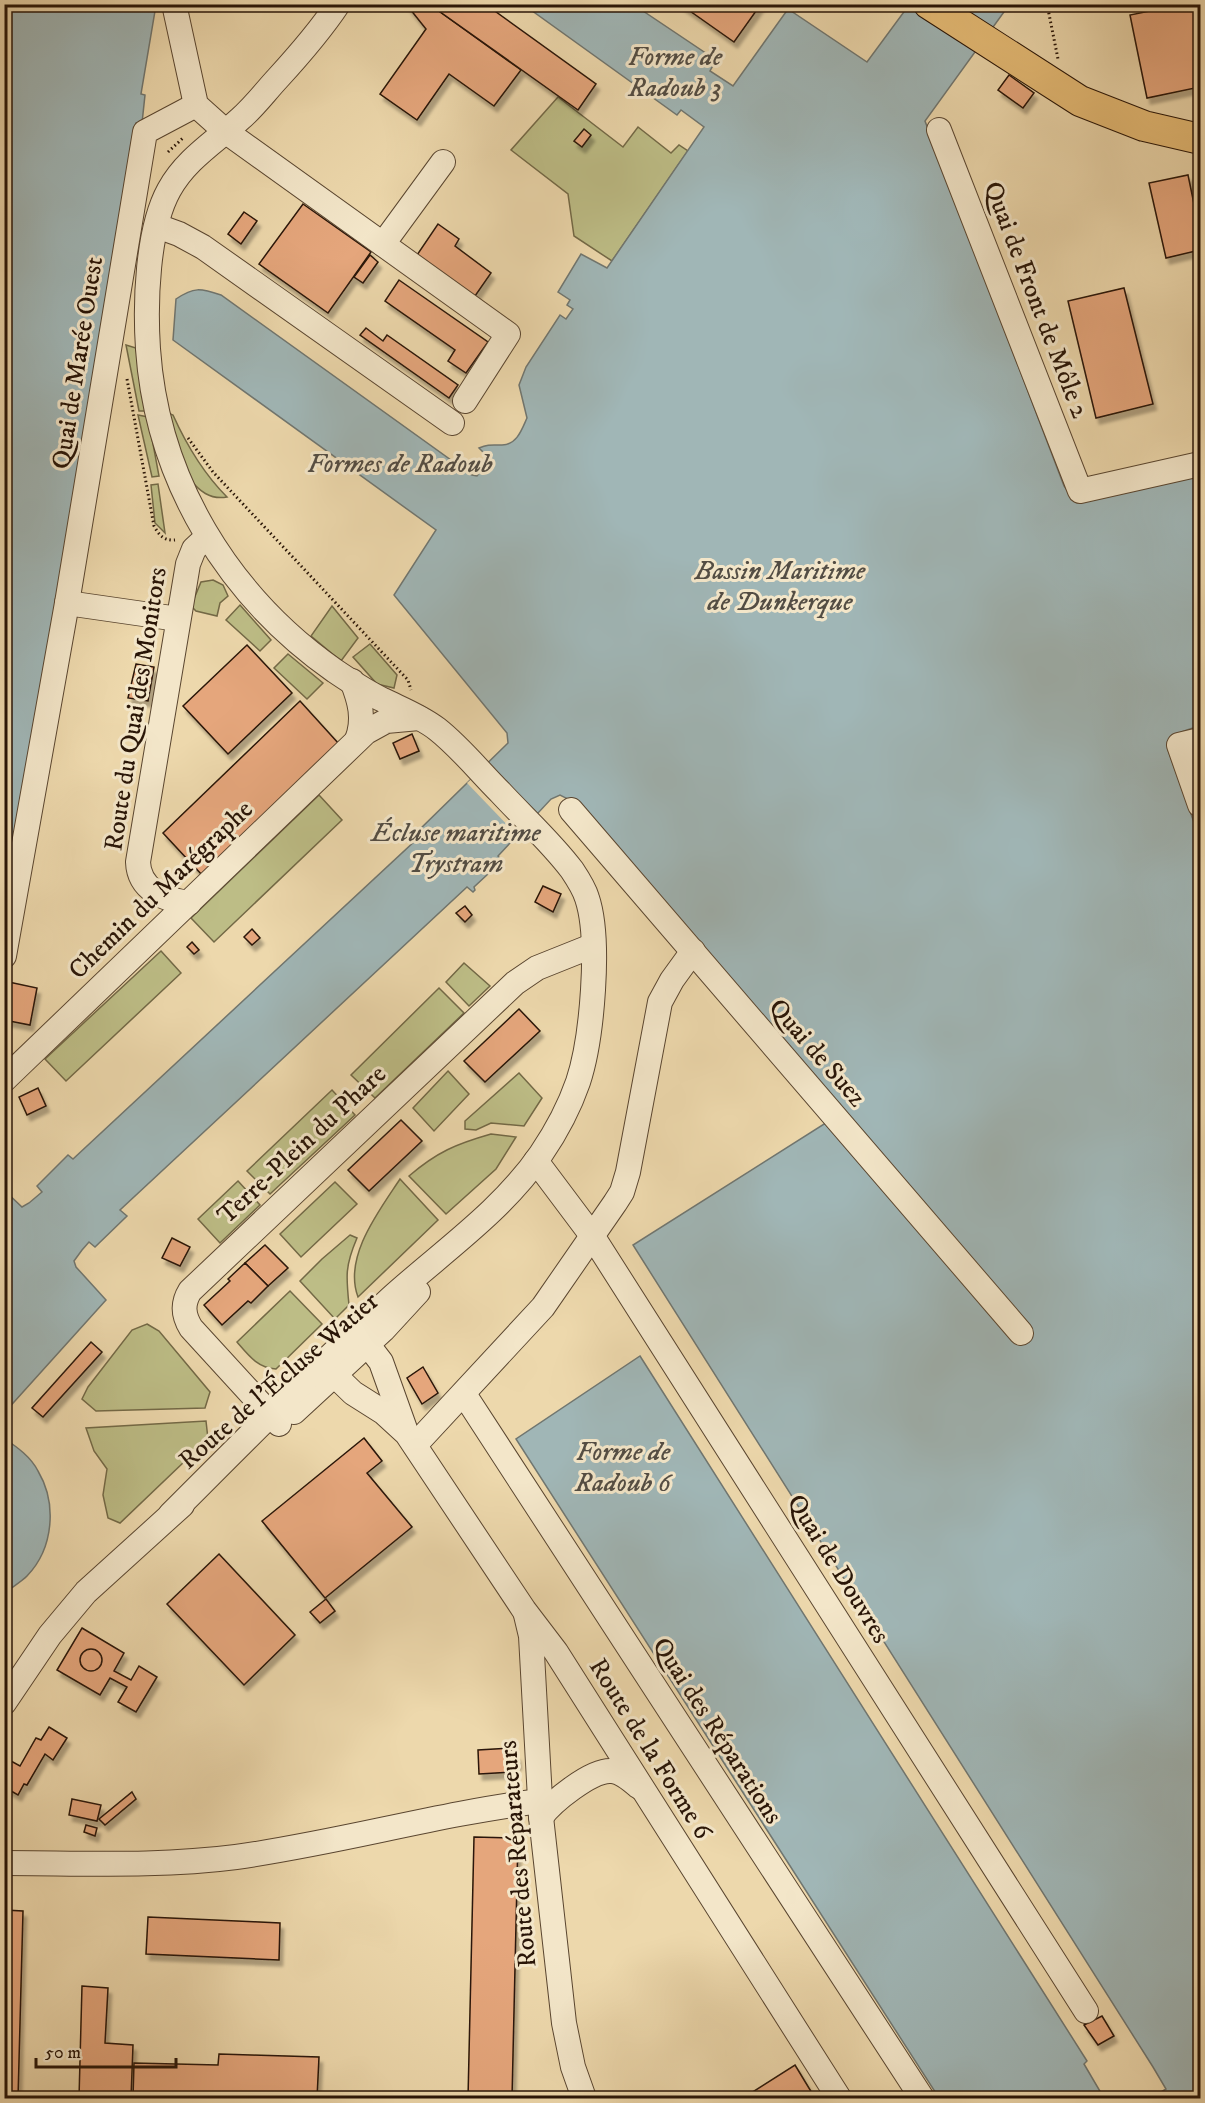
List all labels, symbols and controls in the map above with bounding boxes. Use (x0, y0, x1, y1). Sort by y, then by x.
water label: Forme de Radoub 3 (627, 40, 723, 105)
street label: Quai de Front de Môle 2 (976, 177, 1096, 423)
street label: Quai de Marée Ouest (45, 254, 111, 472)
water label: Formes de Radoub (307, 447, 493, 481)
water label: Bassin Maritime de Dunkerque (694, 554, 866, 619)
street label: Route du Quai des Monitors (97, 565, 175, 853)
street label: Chemin du Marégraphe (62, 793, 260, 987)
water label: Écluse maritime Trystram (369, 816, 542, 881)
street label: Quai de Suez (761, 992, 873, 1114)
street label: Terre-Plein du Phare (211, 1058, 393, 1232)
street label: Route de l'Écluse Watier (172, 1285, 386, 1477)
water label: Forme de Radoub 6 (574, 1435, 673, 1500)
street label: Quai de Douvres (779, 1488, 897, 1650)
street label: Quai des Réparations (644, 1631, 790, 1831)
street label: Route de la Forme 6 (581, 1652, 720, 1847)
street label: Route des Réparateurs (492, 1739, 544, 1969)
scale bar (36, 2031, 176, 2069)
text: 50 m (45, 2042, 81, 2064)

